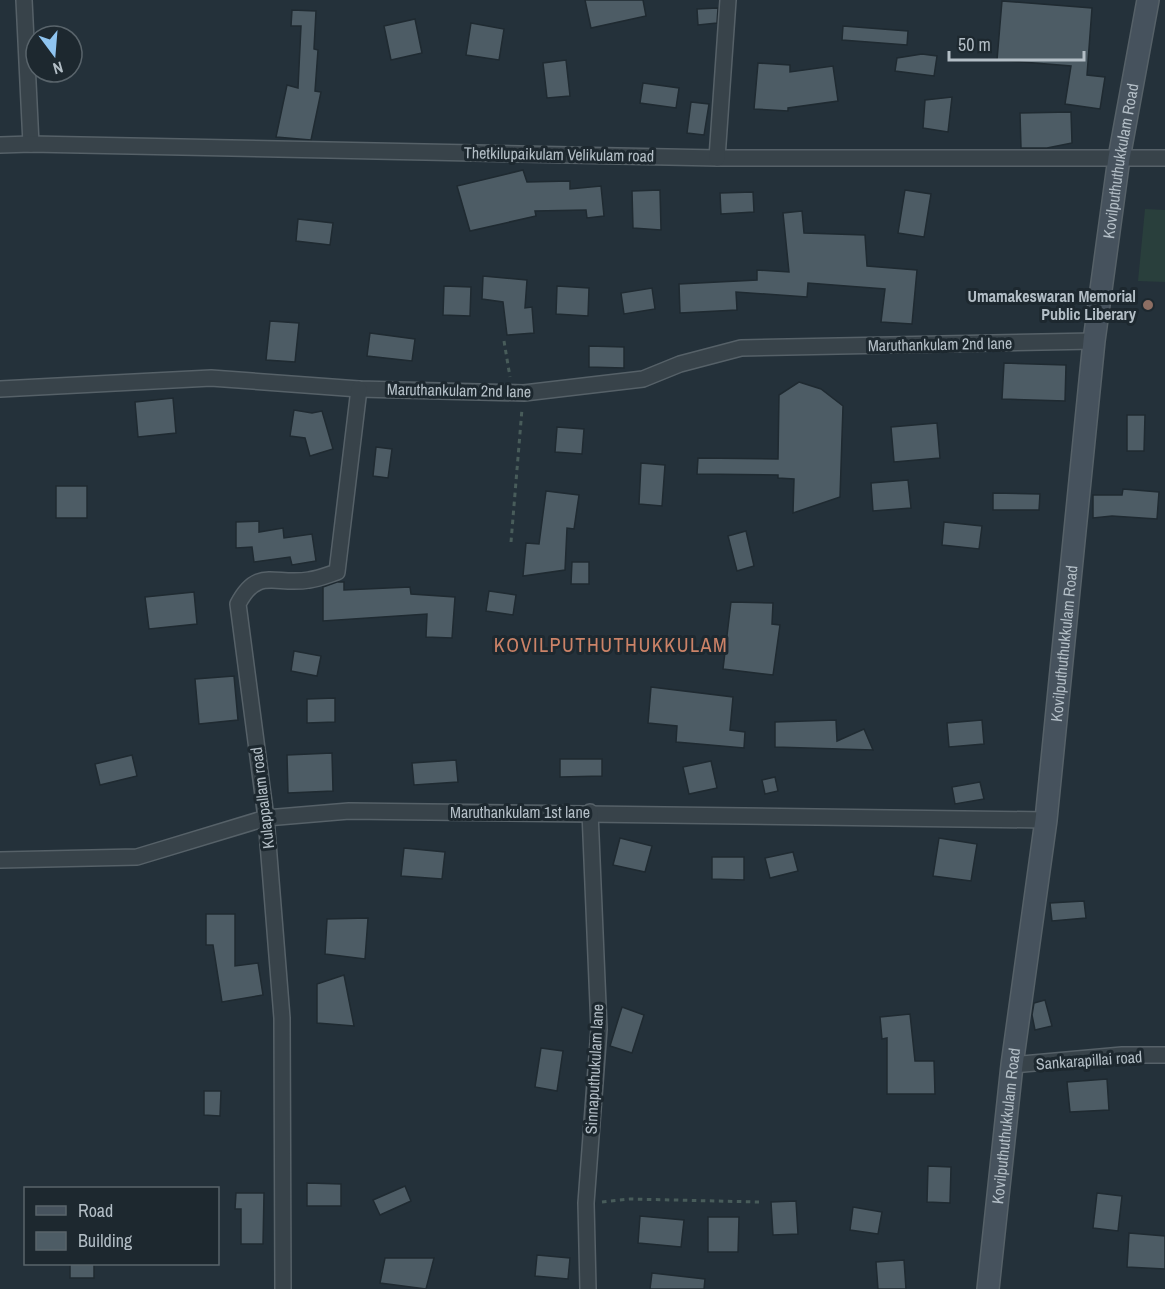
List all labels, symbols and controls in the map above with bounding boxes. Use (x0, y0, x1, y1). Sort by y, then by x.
north arrow (24, 24, 84, 84)
scale bar (949, 24, 1084, 62)
text: 50 m (958, 32, 991, 57)
text: N (51, 57, 66, 80)
street label: Kovilputhuthukkulam Road (1097, 82, 1143, 240)
street label: Thetkilupaikulam Velikulam road (464, 141, 654, 167)
place label: Umamakeswaran Memorial Public Liberary (968, 285, 1137, 325)
marker: Umamakeswaran Memorial Public Liberary (1141, 298, 1155, 312)
street label: Maruthankulam 2nd lane (868, 332, 1012, 356)
street label: Maruthankulam 2nd lane (387, 378, 531, 402)
street label: Kovilputhuthukkulam Road (1045, 564, 1082, 723)
district label: KOVILPUTHUTHUKKULAM (494, 631, 728, 658)
street label: Kulappallam road (245, 746, 279, 850)
street label: Maruthankulam 1st lane (450, 801, 590, 823)
street label: Sinnaputhukulam lane (580, 1003, 608, 1135)
street label: Sankarapillai road (1035, 1045, 1143, 1075)
street label: Kovilputhuthukkulam Road (986, 1046, 1025, 1205)
legend (24, 1187, 219, 1265)
text: Road (78, 1198, 113, 1223)
text: Building (78, 1228, 133, 1253)

